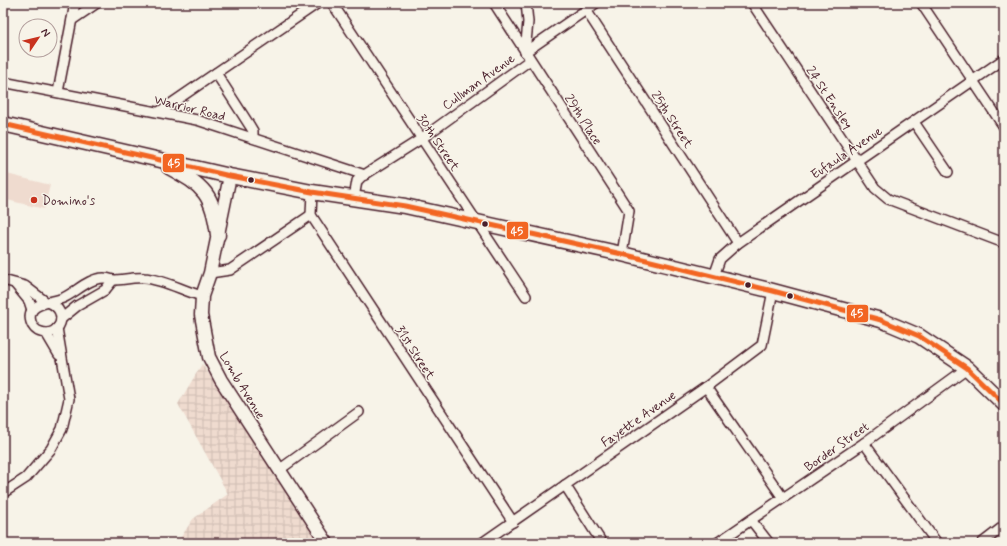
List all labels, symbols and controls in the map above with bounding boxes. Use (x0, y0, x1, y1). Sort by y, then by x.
north arrow (18, 18, 58, 58)
text: N (38, 26, 53, 40)
street label: Cullman Avenue (439, 50, 519, 114)
street label: 24 St Ensley (802, 63, 856, 133)
street label: 25th Street (647, 88, 697, 152)
street label: Warrior Road (152, 91, 227, 126)
street label: 29th Place (560, 91, 606, 149)
street label: 30th Street (413, 111, 463, 175)
street label: Eufaula Avenue (808, 123, 886, 183)
line badge: 45 (162, 153, 185, 173)
text: 45 (168, 157, 180, 171)
unlabelled marker (246, 175, 256, 185)
place label: Domino's (42, 193, 96, 210)
marker: Domino's (29, 195, 39, 205)
unlabelled marker (480, 219, 490, 229)
line badge: 45 (506, 221, 529, 240)
text: 45 (511, 225, 523, 239)
unlabelled marker (743, 280, 753, 290)
unlabelled marker (785, 291, 795, 301)
line badge: 45 (846, 304, 869, 323)
text: 45 (851, 307, 863, 321)
street label: 31st Street (391, 323, 439, 383)
street label: Lomb Avenue (215, 349, 269, 423)
street label: Fayette Avenue (598, 387, 680, 451)
street label: Border Street (801, 419, 873, 476)

